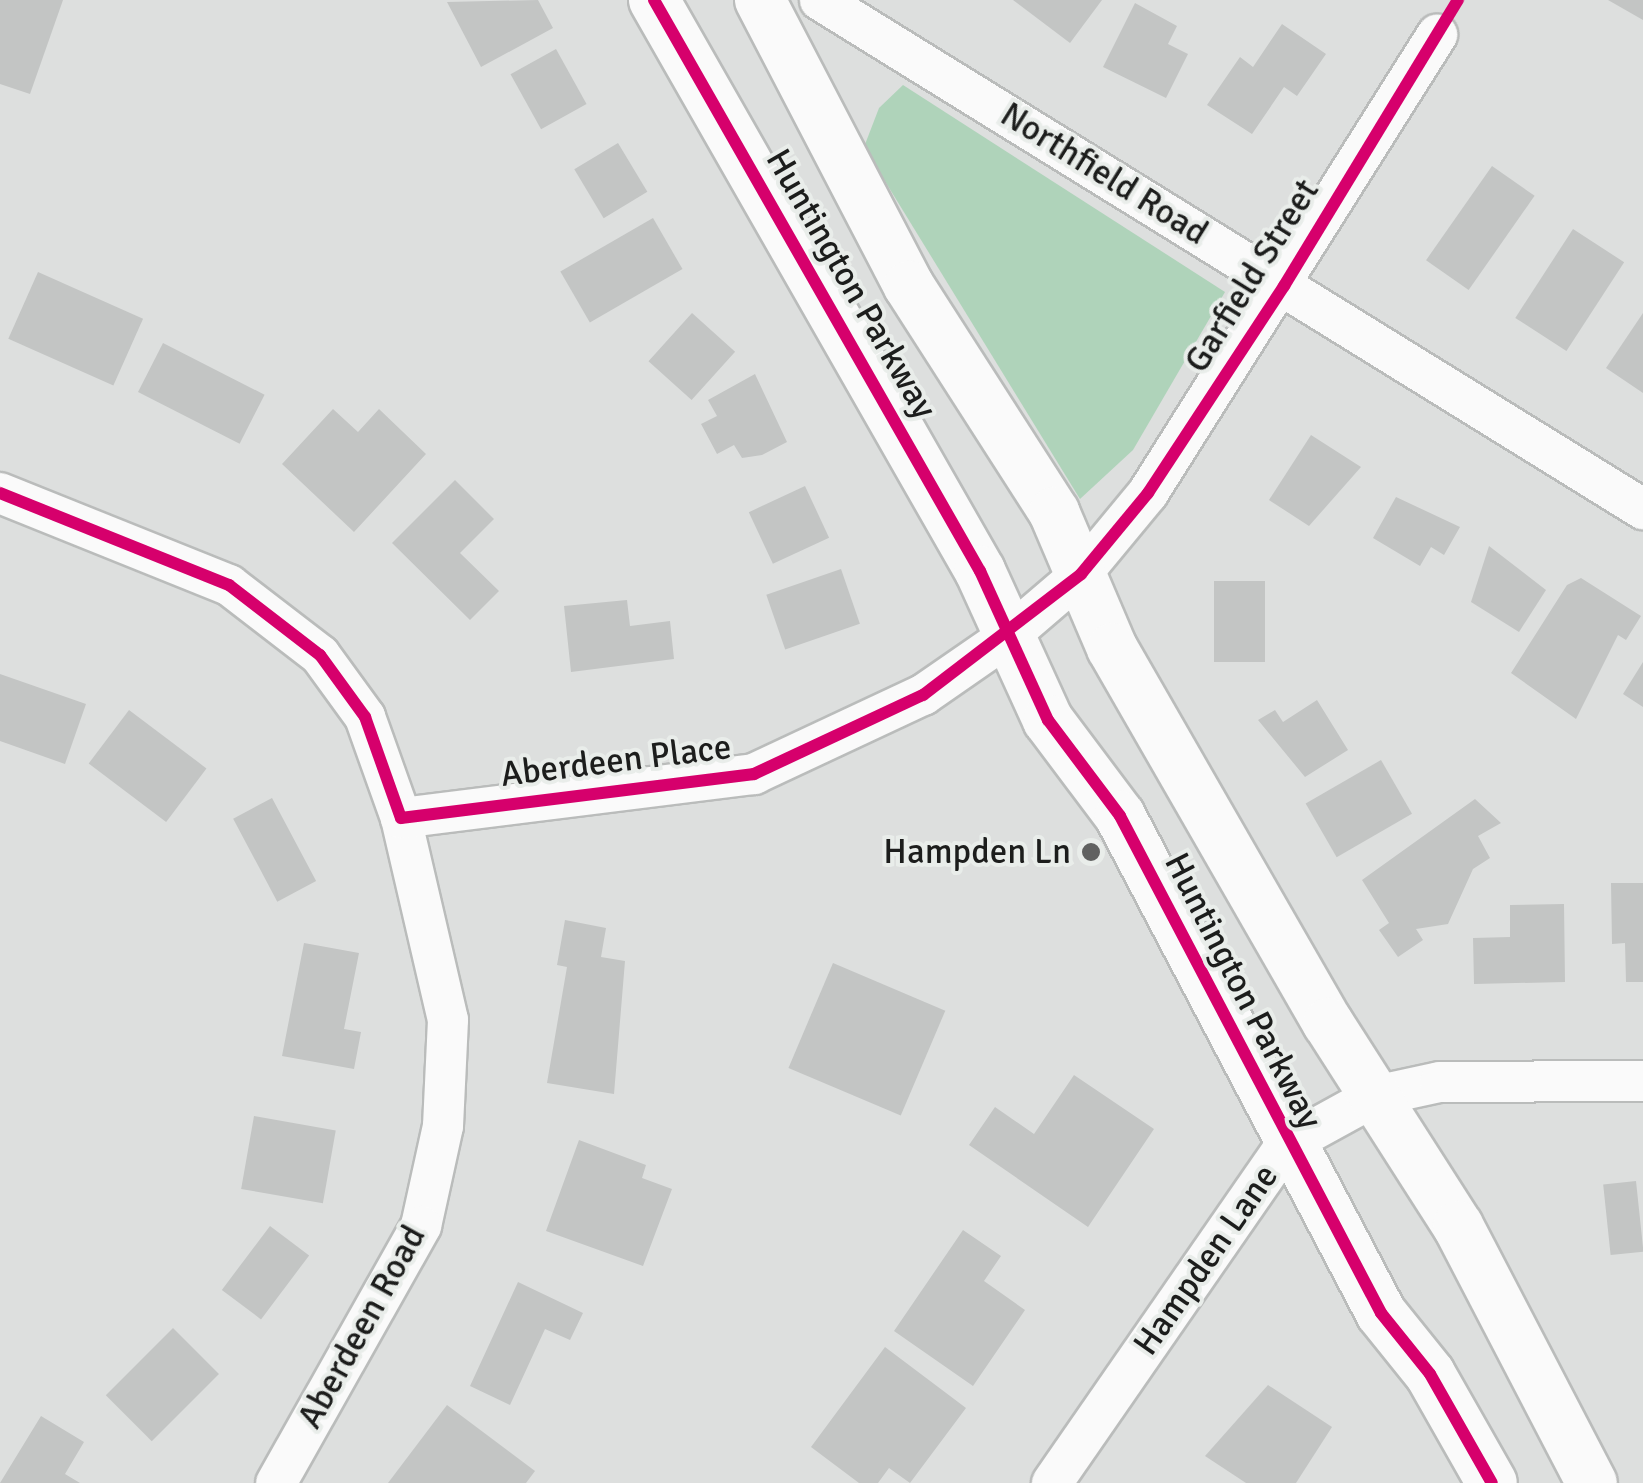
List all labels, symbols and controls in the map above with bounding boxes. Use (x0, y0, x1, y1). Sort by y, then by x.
street label: Northfield Road (993, 94, 1215, 254)
street label: Huntington Parkway (757, 142, 945, 426)
street label: Garfield Street (1176, 172, 1328, 380)
street label: Aberdeen Place (498, 726, 734, 796)
place label: Hampden Ln (883, 831, 1071, 873)
marker: Hampden Ln (1080, 841, 1102, 863)
street label: Huntington Parkway (1155, 846, 1331, 1136)
street label: Hampden Lane (1125, 1157, 1287, 1363)
street label: Aberdeen Road (289, 1218, 435, 1436)

